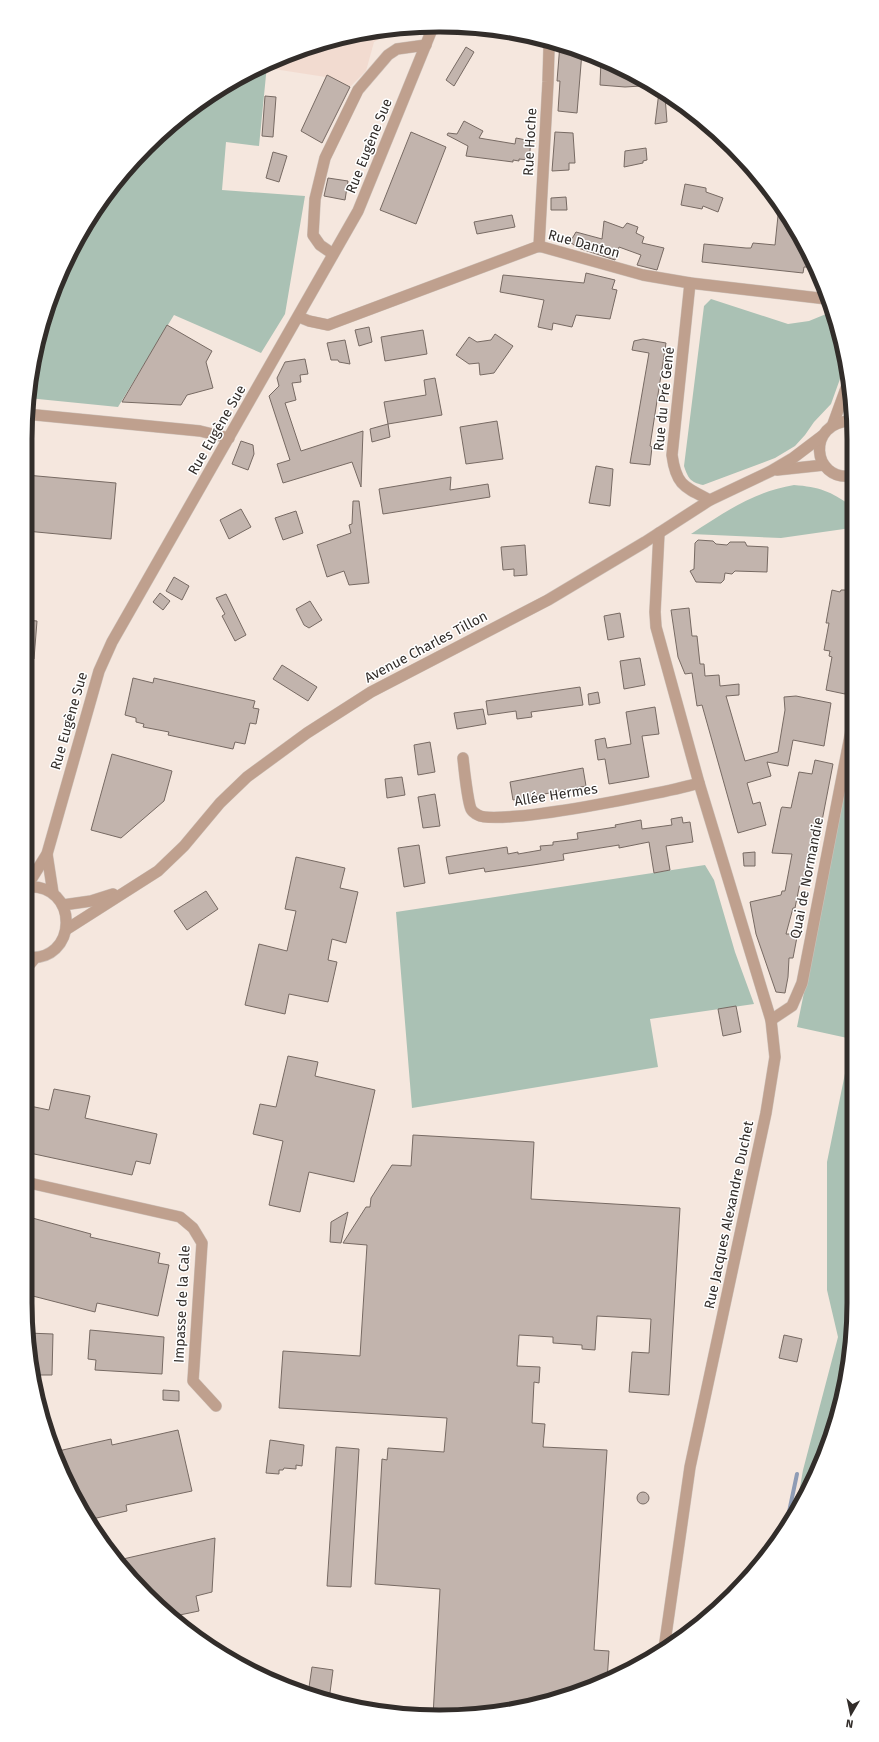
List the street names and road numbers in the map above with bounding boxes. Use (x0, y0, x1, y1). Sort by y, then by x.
street label: Rue Eugène Sue (342, 96, 396, 196)
street label: Rue Hoche (520, 108, 540, 176)
street label: Rue Danton (546, 226, 622, 262)
street label: Rue du Pré Gené (650, 346, 678, 452)
street label: Rue Eugène Sue (184, 382, 250, 478)
street label: Avenue Charles Tillon (362, 607, 490, 687)
street label: Rue Eugène Sue (47, 670, 91, 772)
street label: Allée Hermes (513, 780, 599, 810)
street label: Quai de Normandie (787, 816, 827, 940)
street label: Rue Jacques Alexandre Duchet (701, 1118, 757, 1311)
street label: Impasse de la Cale (170, 1245, 194, 1363)

